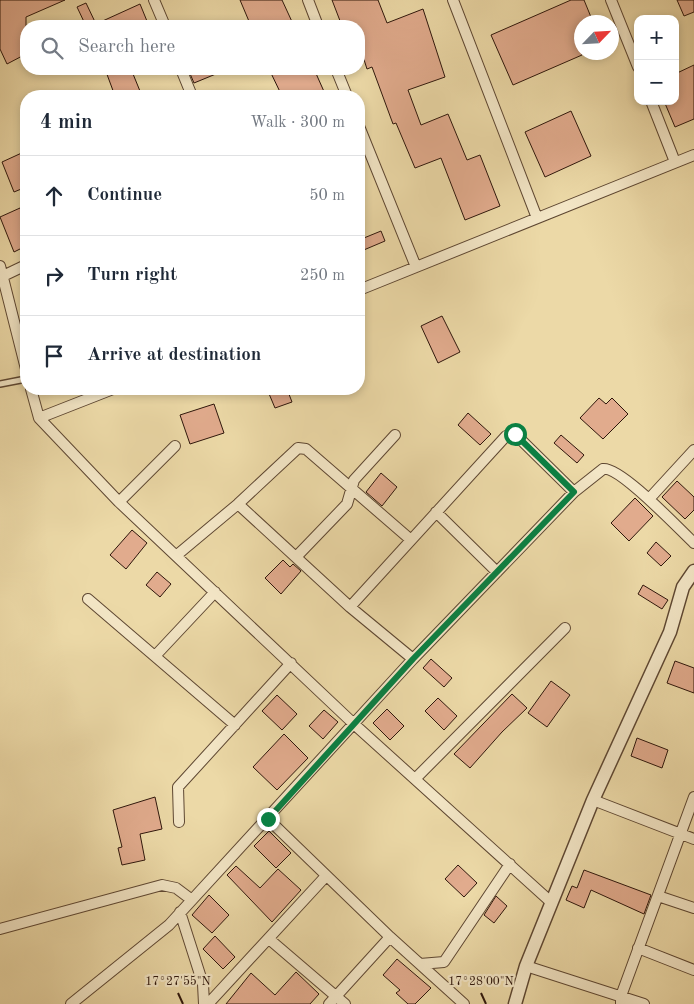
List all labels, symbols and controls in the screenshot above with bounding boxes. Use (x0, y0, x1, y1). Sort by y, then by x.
north arrow (574, 15, 619, 60)
map controls (634, 15, 679, 105)
button: + (634, 15, 679, 60)
search box (20, 20, 365, 75)
icon: search (38, 34, 66, 62)
text: Search here (78, 38, 175, 57)
button: − (634, 60, 679, 105)
text: 4 min (40, 112, 93, 133)
text: Walk · 300 m (250, 115, 345, 131)
icon: ahead (40, 182, 68, 210)
text: Continue (87, 186, 162, 205)
text: 50 m (309, 188, 345, 204)
icon: right (40, 262, 68, 290)
text: Turn right (87, 266, 177, 285)
text: 250 m (300, 268, 345, 284)
icon: arrive (40, 342, 68, 370)
text: Arrive at destination (87, 346, 261, 365)
route start (504, 423, 527, 446)
route end (257, 808, 280, 831)
text: 17°27'55"N (145, 975, 211, 988)
text: 17°28'00"N (448, 976, 514, 988)

